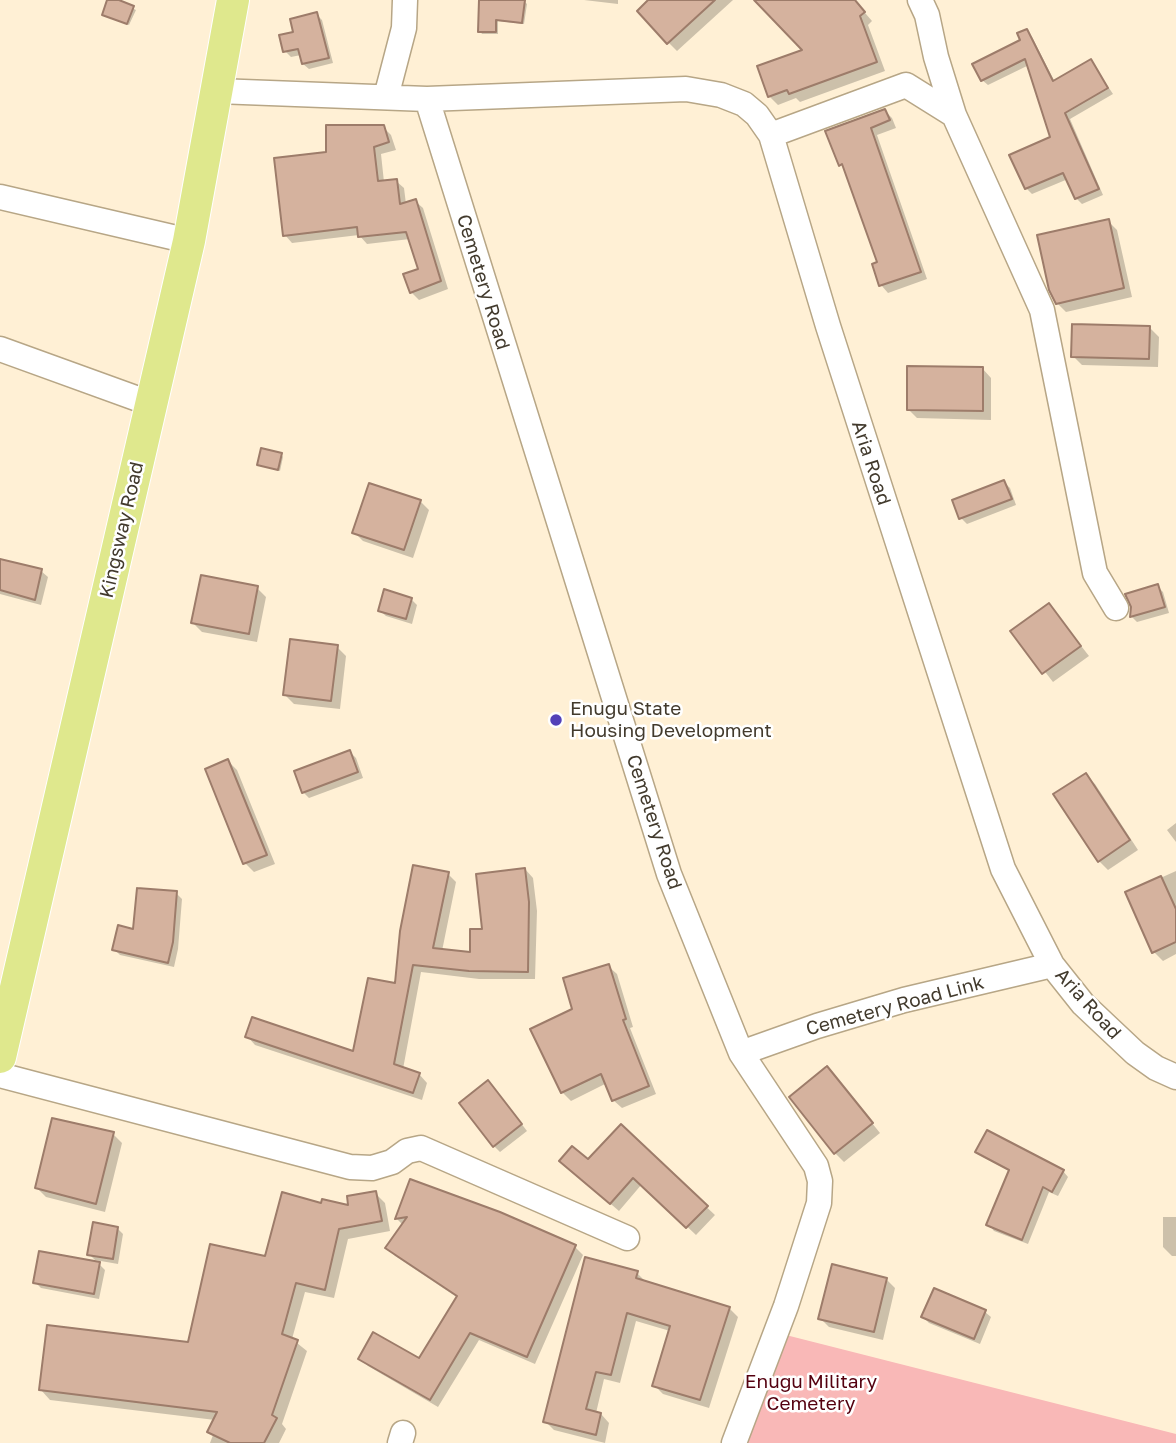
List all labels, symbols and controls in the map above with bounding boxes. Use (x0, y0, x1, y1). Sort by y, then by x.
street label: Cemetery Road (452, 212, 514, 352)
street label: Aria Road (847, 418, 895, 508)
street label: Kingsway Road (95, 460, 149, 600)
place label: Enugu State Housing Development (570, 698, 772, 742)
marker: Enugu State Housing Development (548, 712, 564, 728)
street label: Cemetery Road (621, 752, 687, 892)
street label: Aria Road (1050, 964, 1126, 1044)
street label: Cemetery Road Link (803, 971, 987, 1041)
park label: Enugu Military Cemetery (745, 1371, 877, 1415)

